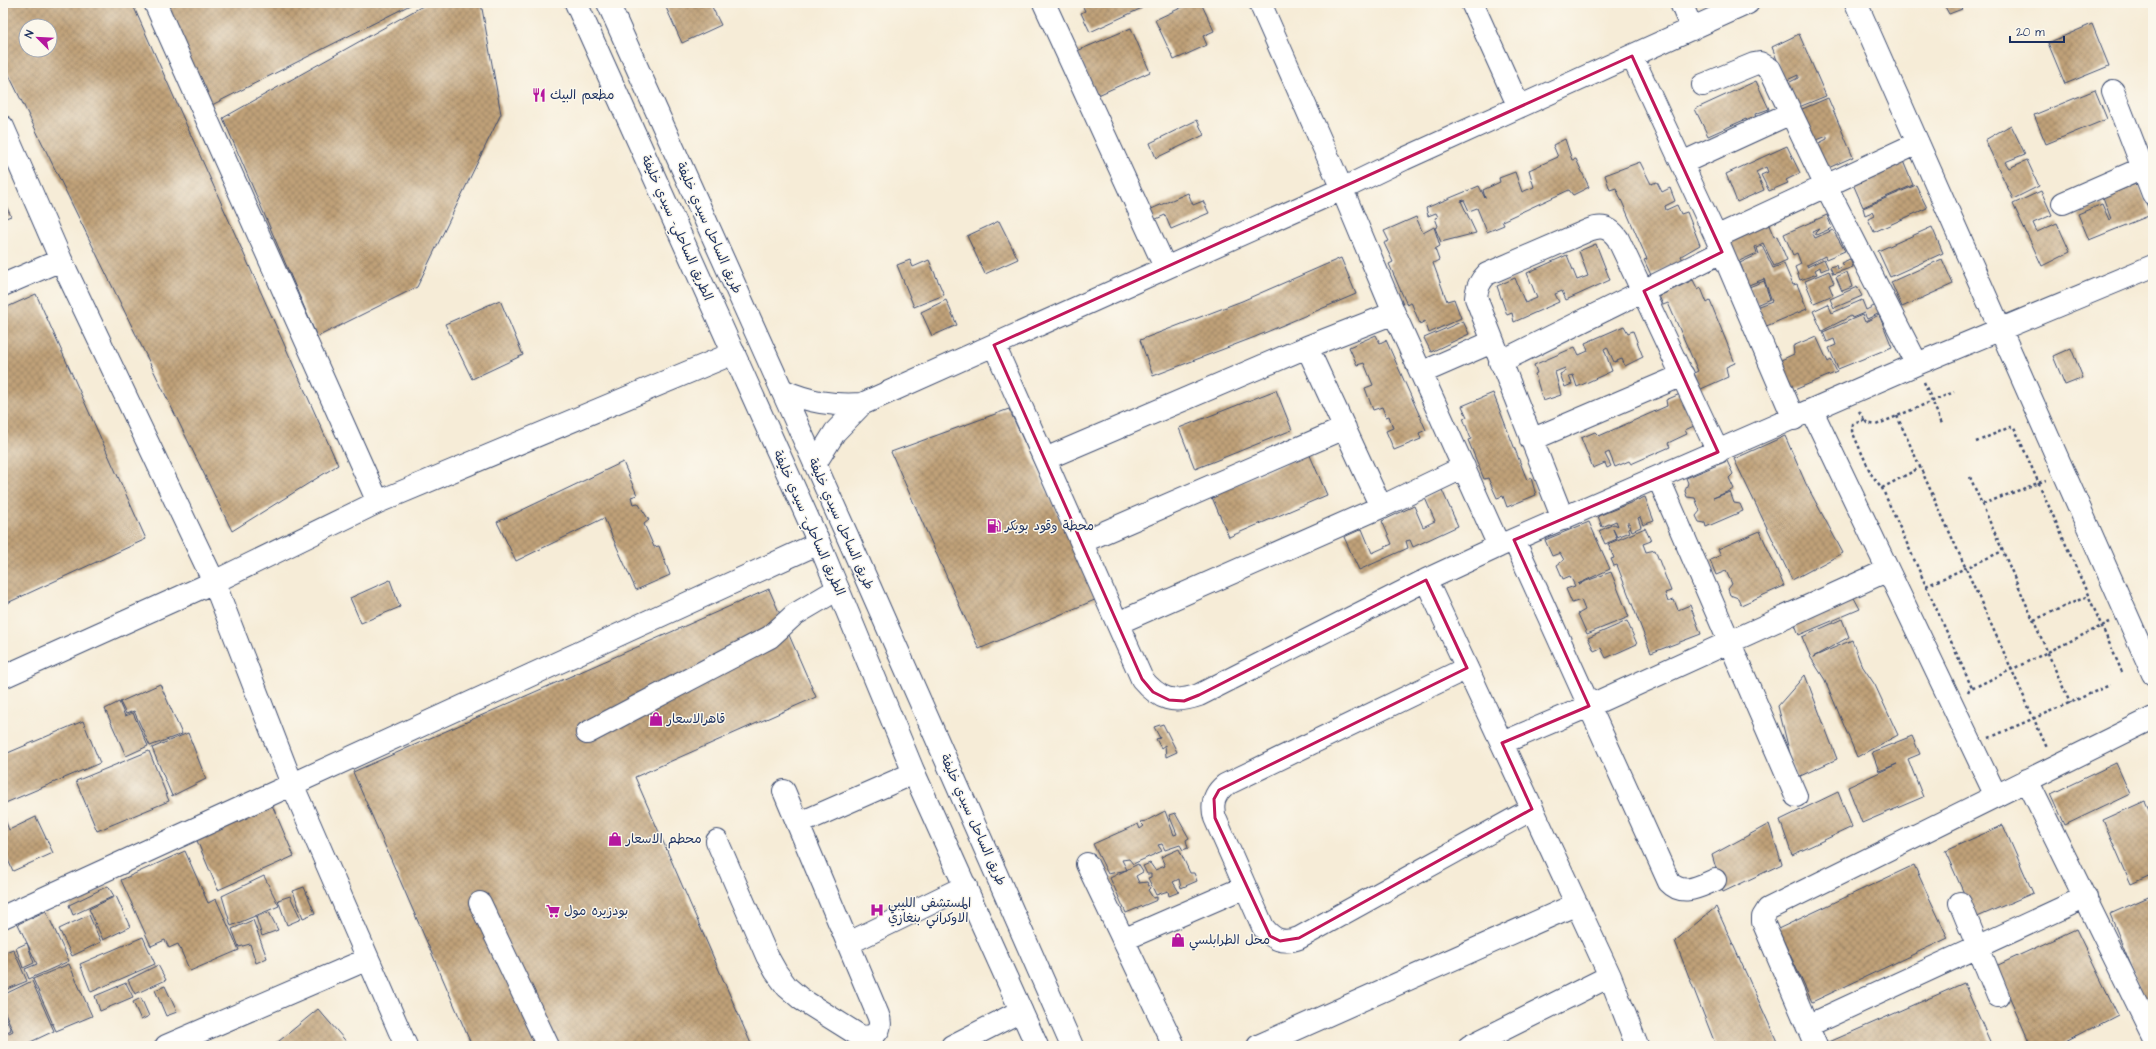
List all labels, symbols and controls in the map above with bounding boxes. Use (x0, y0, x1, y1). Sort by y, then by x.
north arrow (18, 18, 58, 58)
scale bar (2010, 18, 2064, 44)
text: 20 m (2016, 24, 2045, 41)
text: N (21, 28, 38, 40)
place label: مطعم البيك (550, 86, 614, 105)
restaurant icon: مطعم البيك (531, 87, 547, 103)
street label: الطريق الساحلي- سيدي خليفة (635, 153, 717, 304)
street label: طريق الساحل سيدي خليفة (672, 159, 746, 297)
street label: الطريق الساحلي- سيدي خليفة (767, 448, 849, 599)
street label: طريق الساحل سيدي خليفة (804, 455, 878, 593)
place label: محطة وقود بوبكر (1004, 517, 1094, 535)
fuel station icon: محطة وقود بوبكر (986, 518, 1002, 534)
place label: قاهرالاسعار (666, 710, 725, 728)
shop icon: قاهرالاسعار (648, 711, 664, 727)
street label: طريق الساحل سيدي خليفة (936, 751, 1010, 889)
place label: محطم الاسعار (625, 830, 702, 849)
shop icon: محطم الاسعار (607, 831, 623, 847)
place label: المستشفى الليبي الاوكراني بنغازي (888, 894, 971, 929)
place label: بودزيره مول (564, 902, 628, 920)
hospital icon: المستشفى الليبي الاوكراني بنغازي (869, 902, 885, 918)
supermarket icon: بودزيره مول (545, 903, 561, 919)
place label: محل الطرابلسي (1189, 931, 1270, 951)
shop icon: محل الطرابلسي (1170, 932, 1186, 948)

